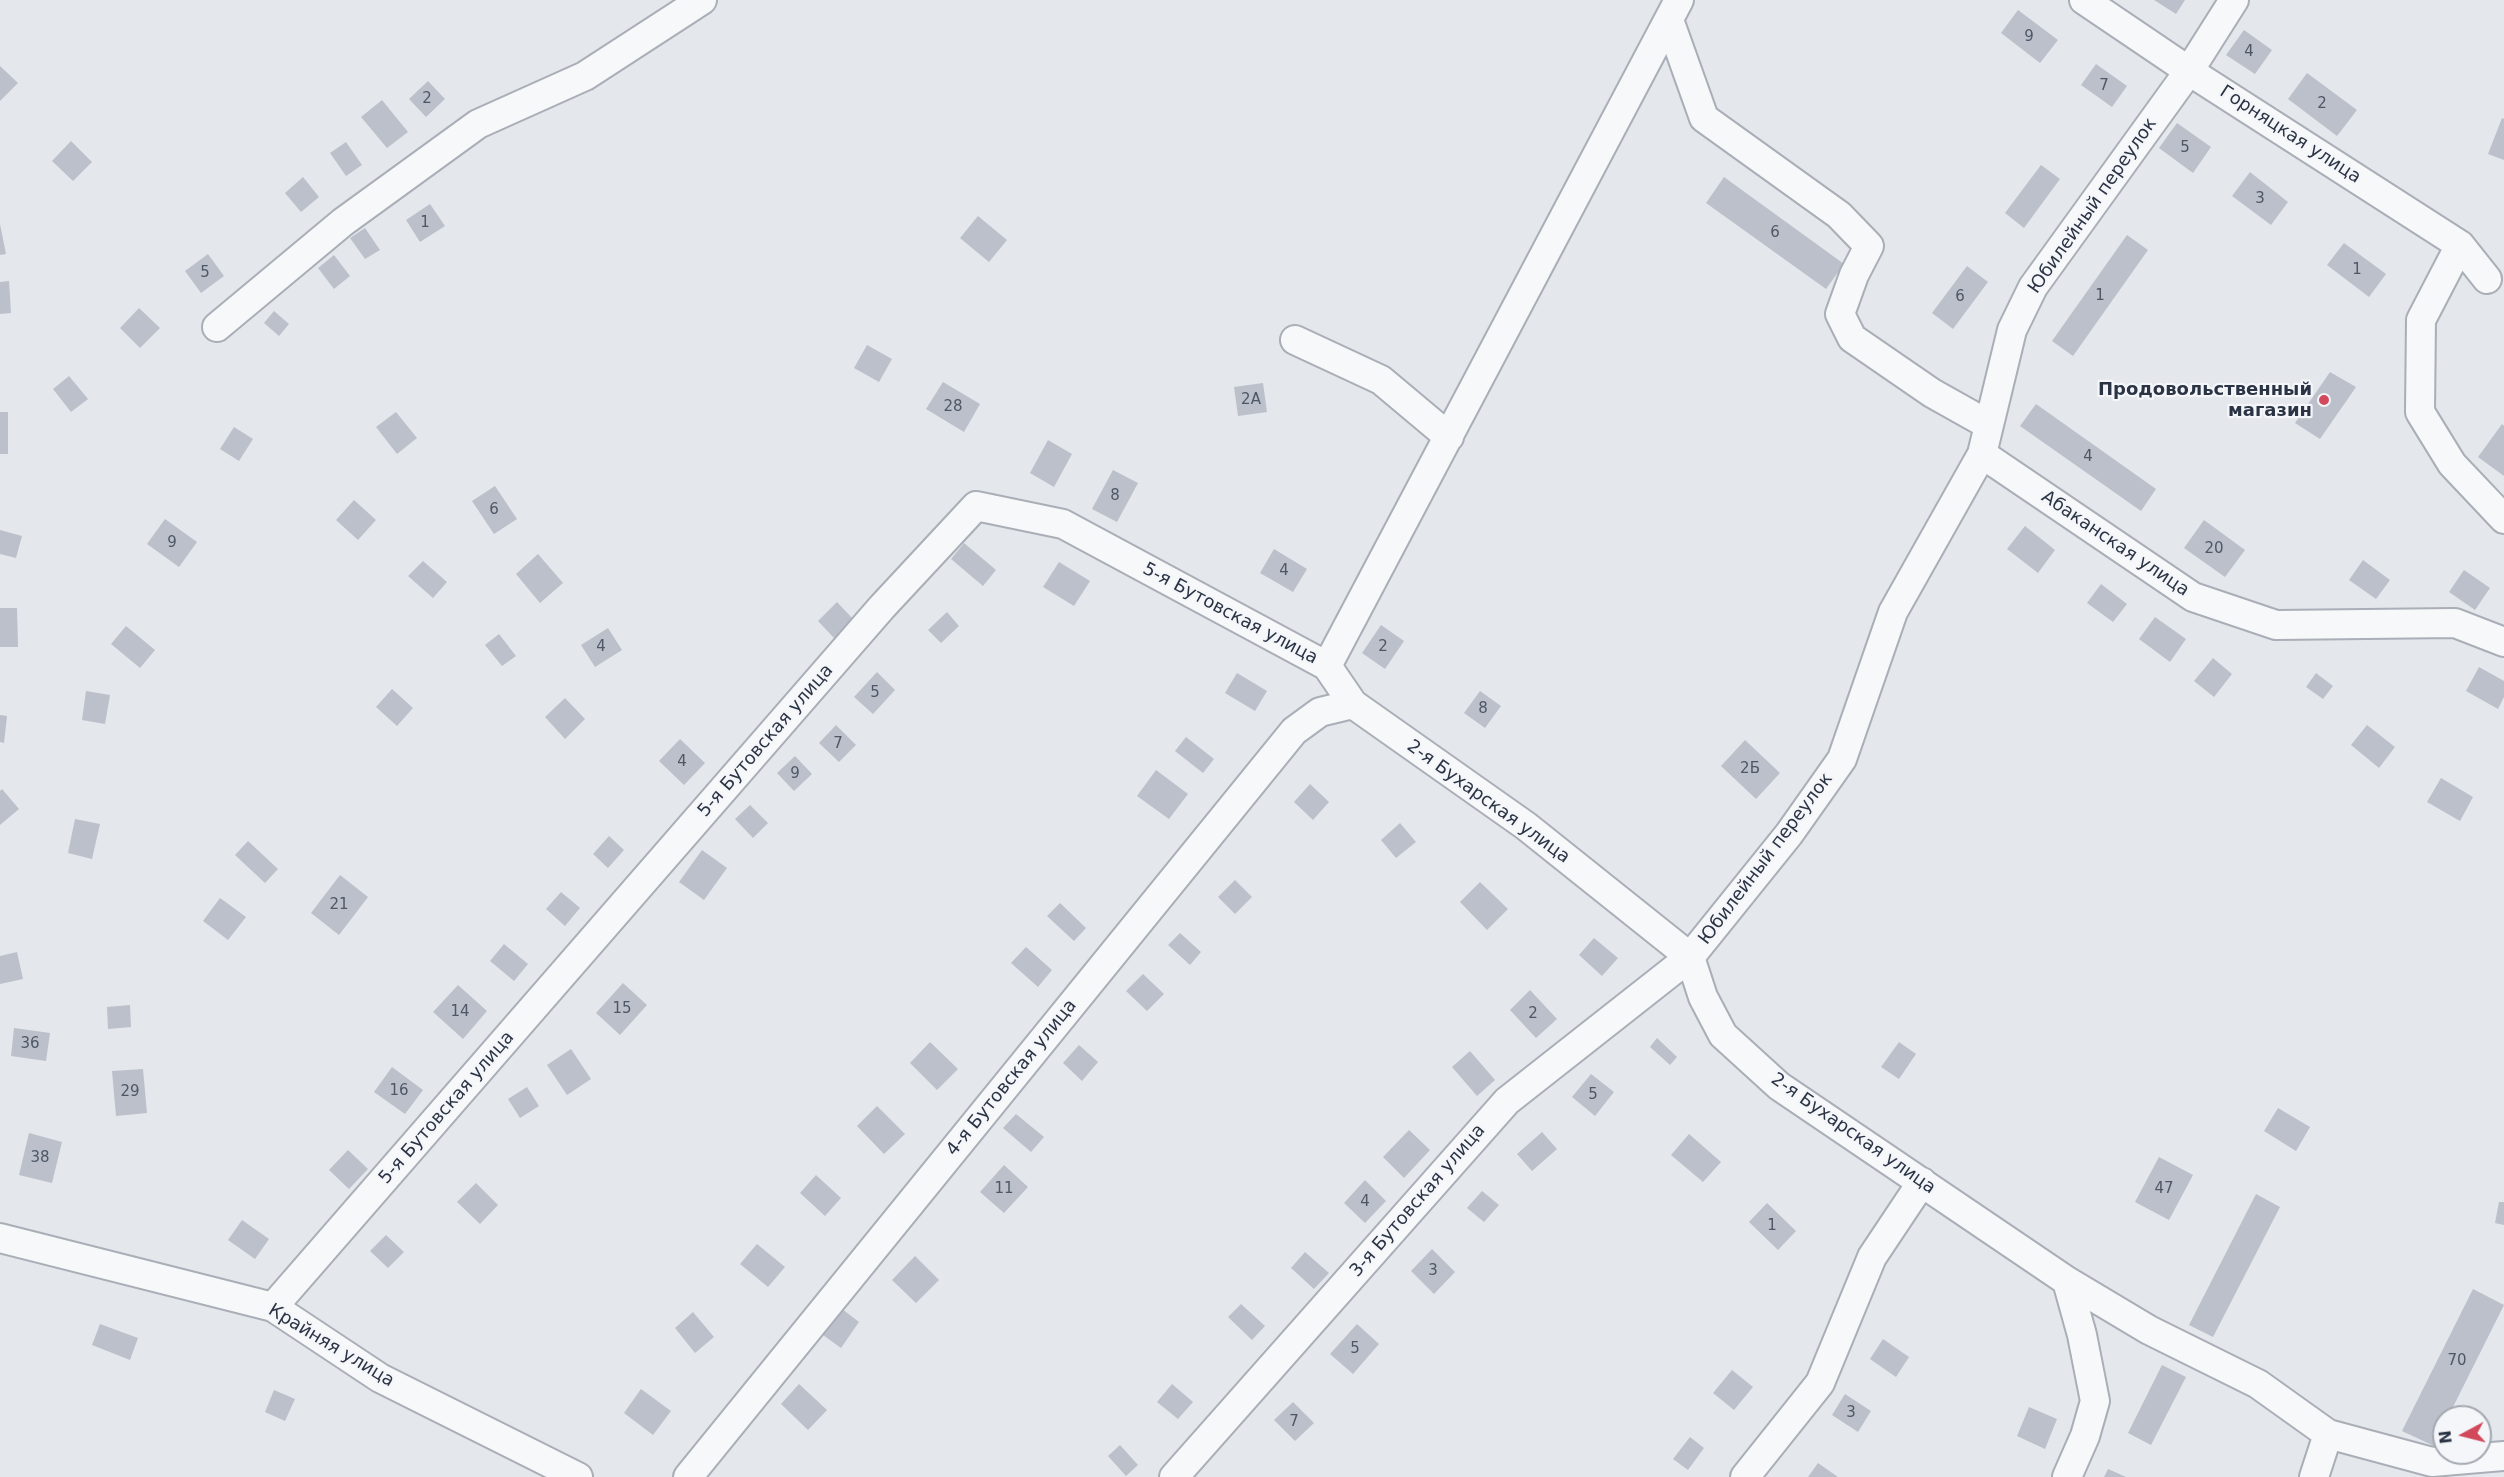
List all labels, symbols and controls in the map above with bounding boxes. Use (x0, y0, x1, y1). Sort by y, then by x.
house number: 9 (2024, 28, 2034, 46)
house number: 4 (2244, 43, 2254, 61)
house number: 7 (2099, 77, 2109, 95)
street label: Горняцкая улица (2215, 81, 2365, 189)
house number: 2 (422, 90, 432, 108)
house number: 2 (2317, 95, 2327, 113)
street label: Юбилейный переулок (2024, 114, 2162, 298)
house number: 5 (2180, 139, 2190, 157)
house number: 3 (2255, 190, 2265, 208)
house number: 1 (420, 214, 430, 232)
house number: 6 (1770, 224, 1780, 242)
house number: 1 (2352, 261, 2362, 279)
house number: 5 (200, 264, 210, 282)
house number: 1 (2095, 287, 2105, 305)
house number: 6 (1955, 288, 1965, 306)
place label: Продовольственный магазин (2098, 379, 2312, 422)
house number: 2А (1241, 391, 1261, 409)
marker: Продовольственный магазин (2317, 393, 2331, 407)
house number: 28 (943, 398, 963, 416)
house number: 4 (2083, 448, 2093, 466)
house number: 8 (1110, 487, 1120, 505)
street label: Абаканская улица (2037, 487, 2193, 601)
house number: 6 (489, 501, 499, 519)
house number: 9 (167, 534, 177, 552)
house number: 20 (2204, 540, 2224, 558)
street label: 5-я Бутовская улица (1139, 559, 1321, 669)
house number: 4 (1279, 562, 1289, 580)
house number: 4 (596, 638, 606, 656)
house number: 2 (1378, 638, 1388, 656)
street label: 5-я Бутовская улица (694, 660, 838, 822)
house number: 5 (870, 684, 880, 702)
house number: 8 (1478, 700, 1488, 718)
house number: 7 (833, 735, 843, 753)
street label: 2-я Бухарская улица (1402, 736, 1574, 868)
house number: 4 (677, 753, 687, 771)
house number: 2Б (1740, 760, 1760, 778)
house number: 9 (790, 765, 800, 783)
street label: Юбилейный переулок (1694, 769, 1838, 949)
house number: 21 (329, 896, 349, 914)
street label: 4-я Бутовская улица (942, 995, 1082, 1161)
house number: 15 (612, 1000, 632, 1018)
house number: 14 (450, 1003, 470, 1021)
house number: 2 (1528, 1005, 1538, 1023)
street label: 5-я Бутовская улица (375, 1027, 519, 1189)
house number: 36 (20, 1035, 40, 1053)
street label: 2-я Бухарская улица (1766, 1069, 1940, 1199)
house number: 16 (389, 1082, 409, 1100)
house number: 29 (120, 1083, 140, 1101)
house number: 5 (1588, 1086, 1598, 1104)
street label: 3-я Бутовская улица (1346, 1120, 1490, 1282)
house number: 38 (30, 1149, 50, 1167)
house number: 11 (994, 1180, 1014, 1198)
house number: 47 (2154, 1180, 2174, 1198)
house number: 4 (1360, 1193, 1370, 1211)
house number: 1 (1767, 1217, 1777, 1235)
house number: 3 (1428, 1262, 1438, 1280)
street label: Крайняя улица (264, 1300, 398, 1392)
house number: 5 (1350, 1340, 1360, 1358)
house number: 70 (2447, 1352, 2467, 1370)
house number: 3 (1846, 1404, 1856, 1422)
north arrow (2432, 1405, 2492, 1465)
house number: 7 (1289, 1413, 1299, 1431)
text: N (2435, 1429, 2456, 1445)

